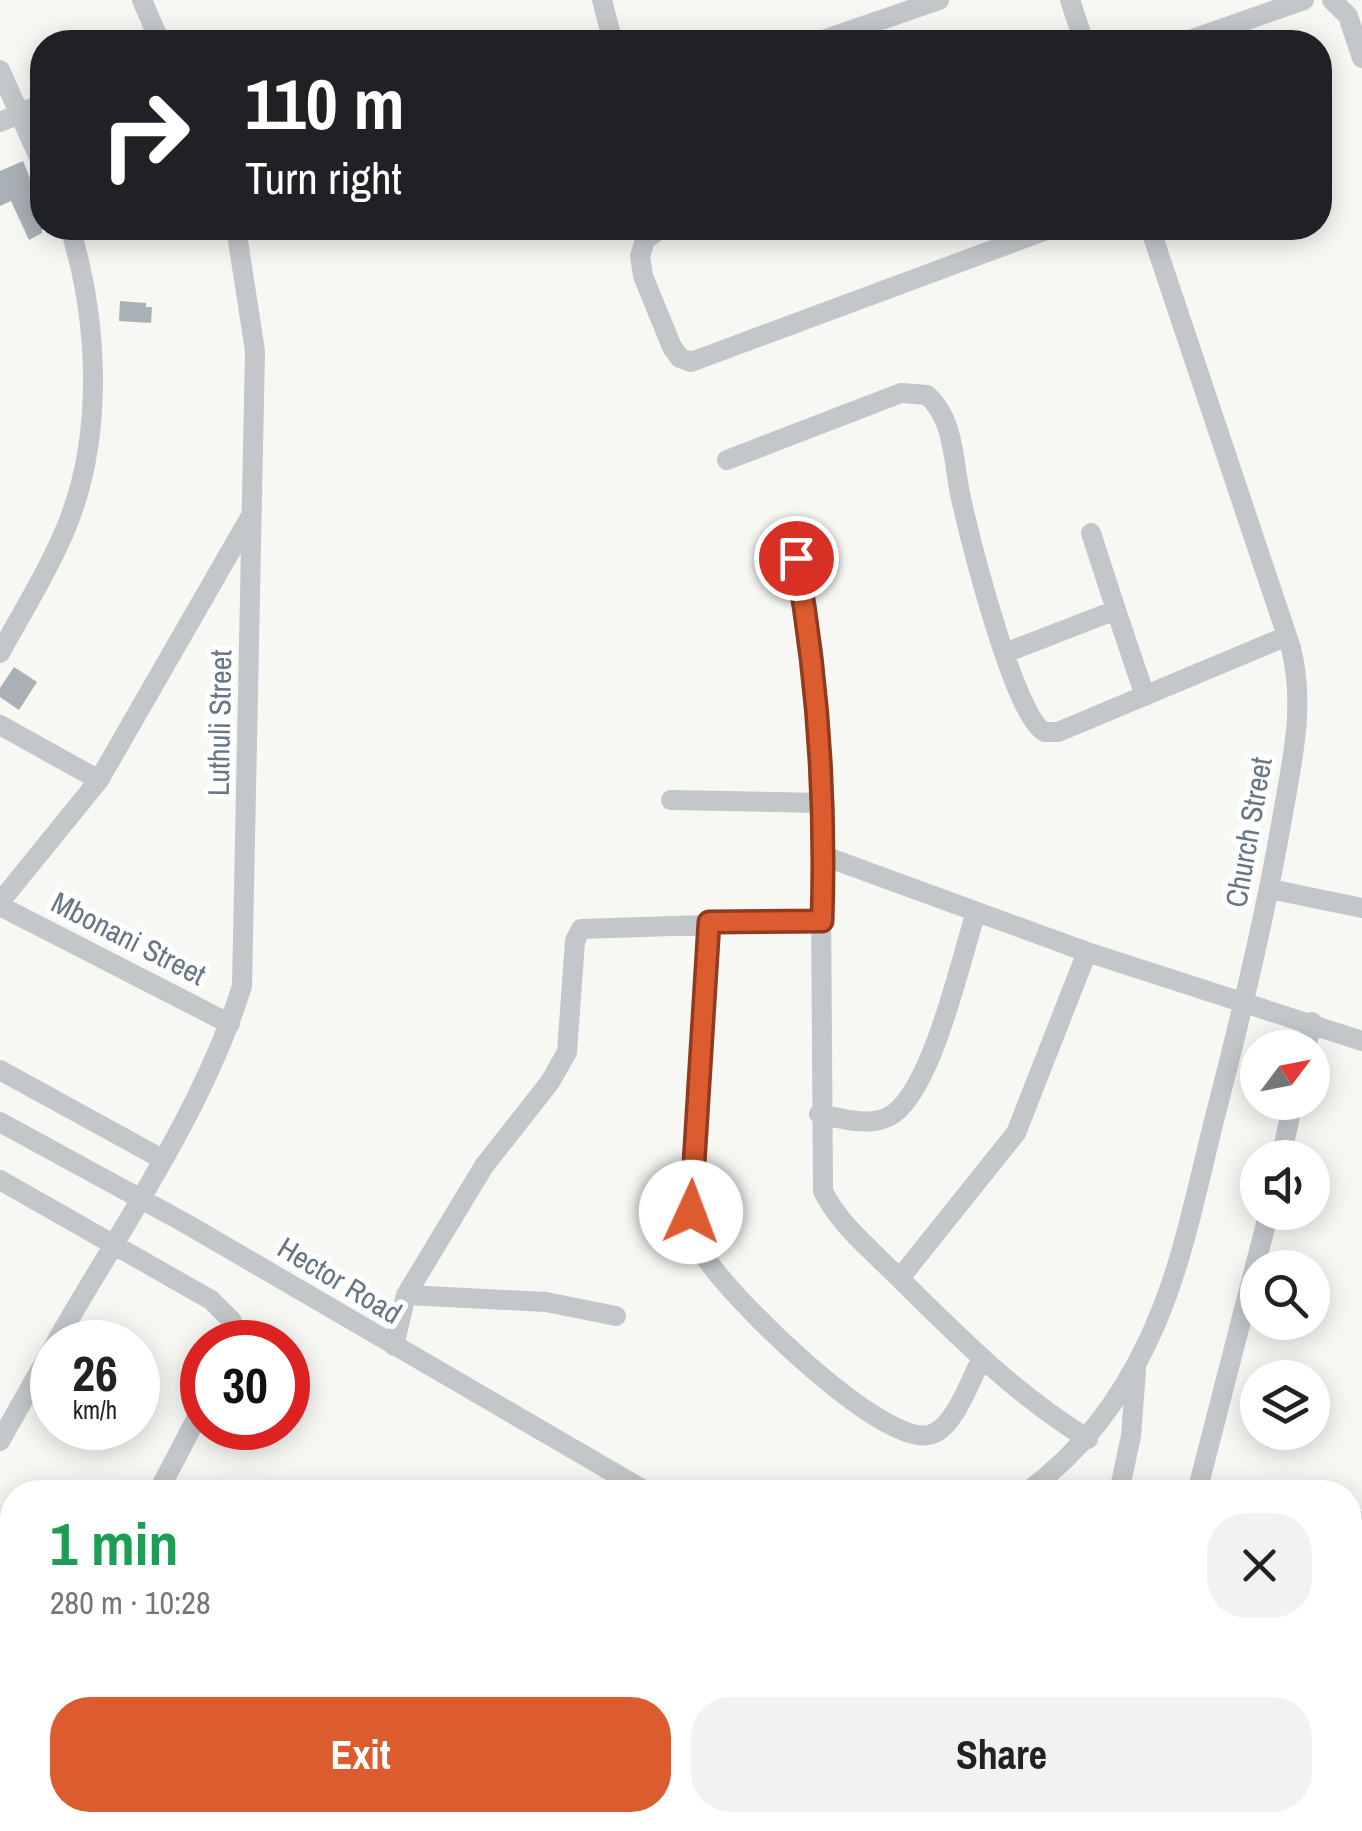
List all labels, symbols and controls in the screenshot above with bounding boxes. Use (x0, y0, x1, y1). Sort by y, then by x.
text: 110 m (245, 57, 405, 151)
icon: right (80, 70, 210, 200)
text: Turn right (245, 147, 402, 208)
pin (754, 516, 839, 601)
icon: arrive (769, 531, 824, 586)
street label: Luthuli Street (198, 649, 240, 797)
street label: Church Street (1215, 754, 1281, 910)
street label: Mbonani Street (45, 882, 213, 994)
north arrow (1240, 1030, 1330, 1120)
map controls (1240, 1030, 1330, 1450)
button: sound (1240, 1140, 1330, 1230)
position arrow (639, 1160, 743, 1264)
street label: Hector Road (271, 1227, 409, 1333)
button: search (1240, 1250, 1330, 1340)
speed limit sign: 30 (180, 1320, 310, 1450)
text: 26 (72, 1339, 118, 1407)
button: layers (1240, 1360, 1330, 1450)
text: km/h (73, 1393, 117, 1427)
text: 1 min (50, 1503, 179, 1584)
button: close (1207, 1513, 1312, 1618)
text: 280 m · 10:28 (50, 1581, 210, 1624)
button: Exit (50, 1697, 671, 1812)
button: Share (691, 1697, 1312, 1812)

